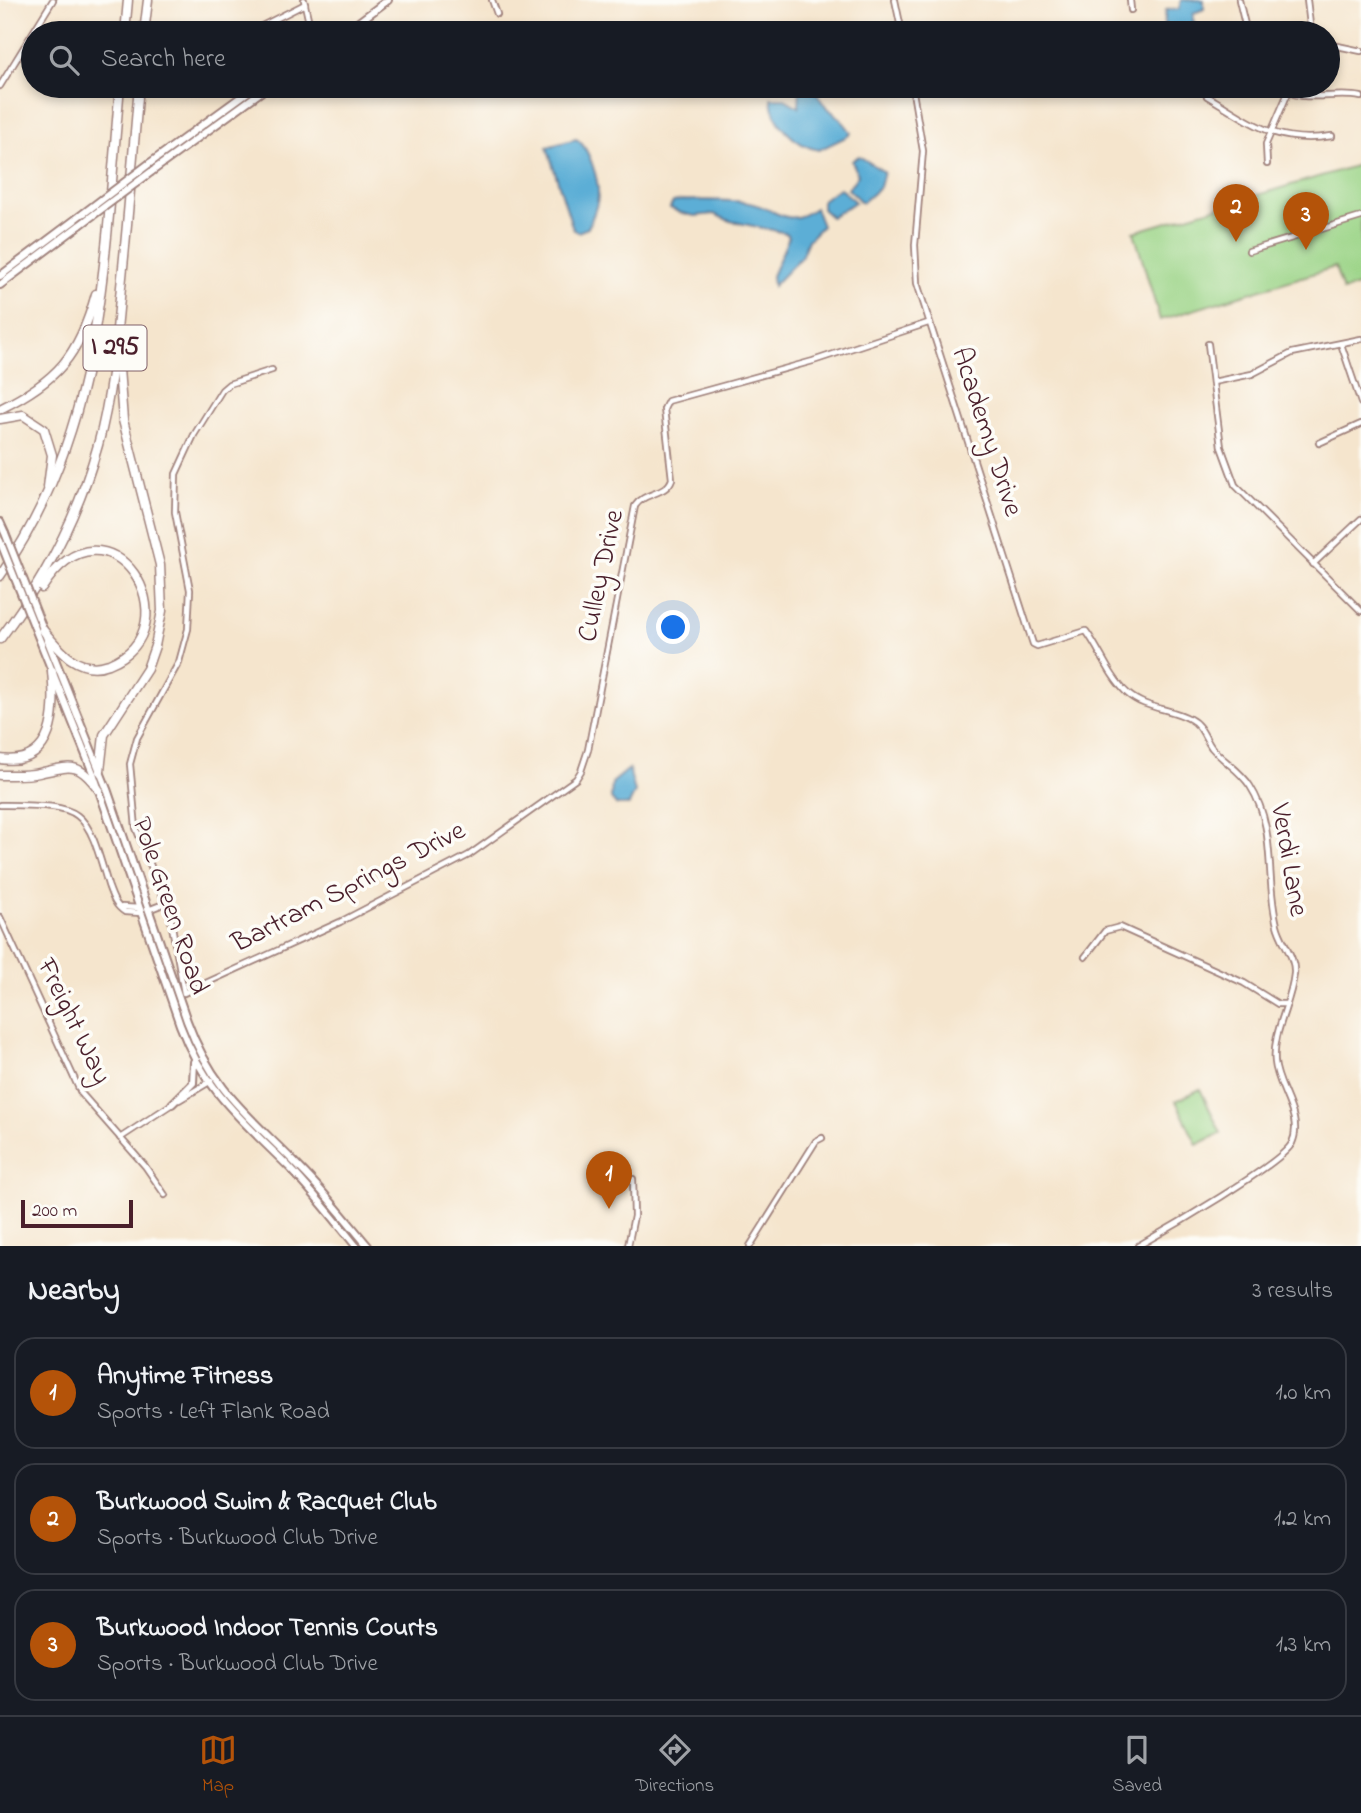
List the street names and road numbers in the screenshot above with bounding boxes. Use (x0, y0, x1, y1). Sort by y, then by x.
road number: I 295 (83, 326, 146, 370)
street label: Academy Drive (939, 342, 1033, 522)
street label: Culley Drive (568, 506, 636, 646)
street label: Verdi Lane (1258, 799, 1318, 920)
street label: Bartram Springs Drive (224, 811, 473, 965)
street label: Pole Green Road (119, 812, 219, 1001)
street label: Freight Way (24, 951, 121, 1092)

